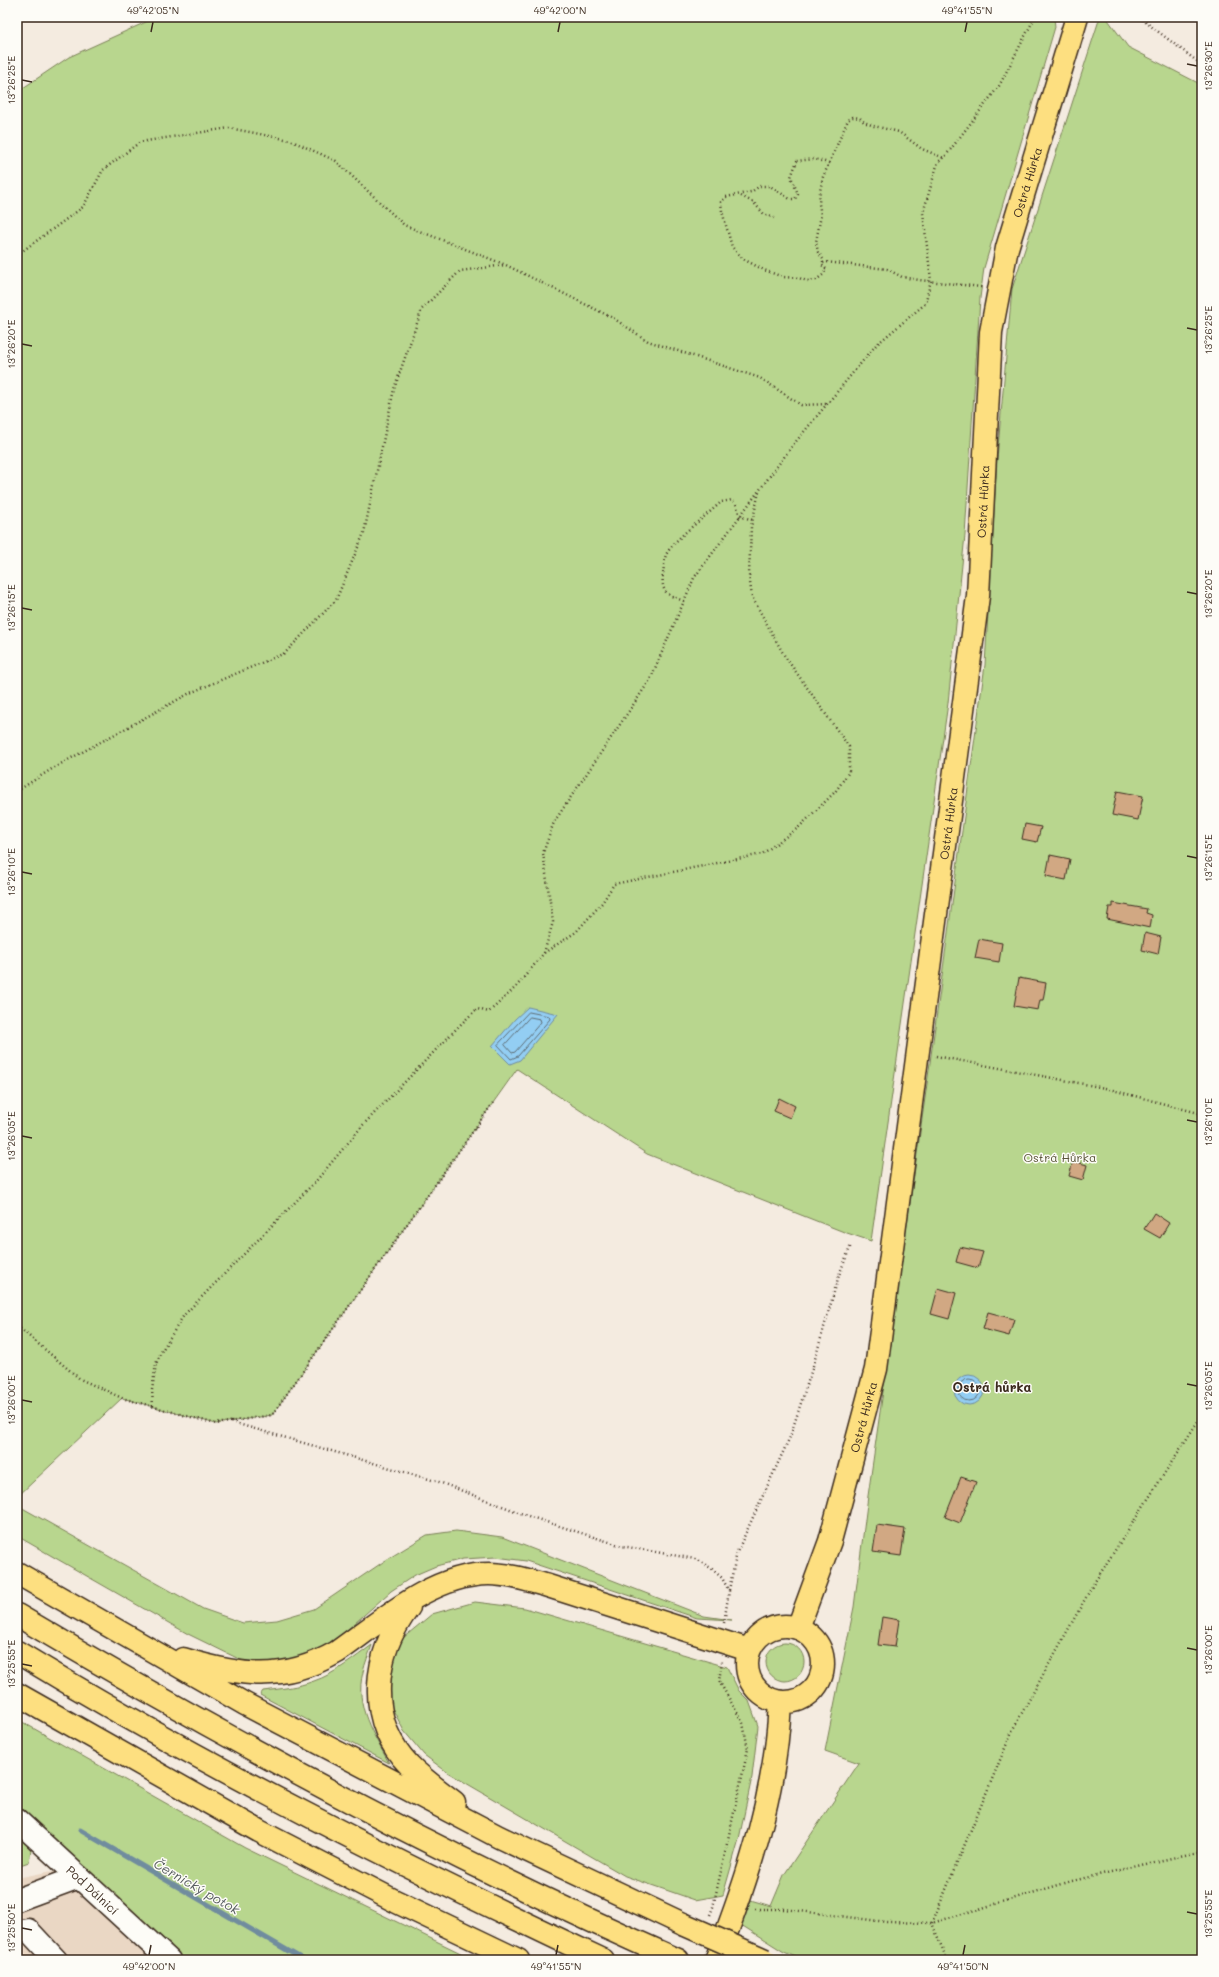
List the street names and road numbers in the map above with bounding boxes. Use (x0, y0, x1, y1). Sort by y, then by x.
street label: Ostrá Hůrka (1009, 145, 1045, 219)
street label: Ostrá Hůrka (973, 465, 992, 538)
street label: Ostrá Hůrka (935, 786, 961, 861)
street label: Ostrá Hůrka (846, 1380, 880, 1454)
street label: Pod Dálnicí (63, 1862, 123, 1918)

